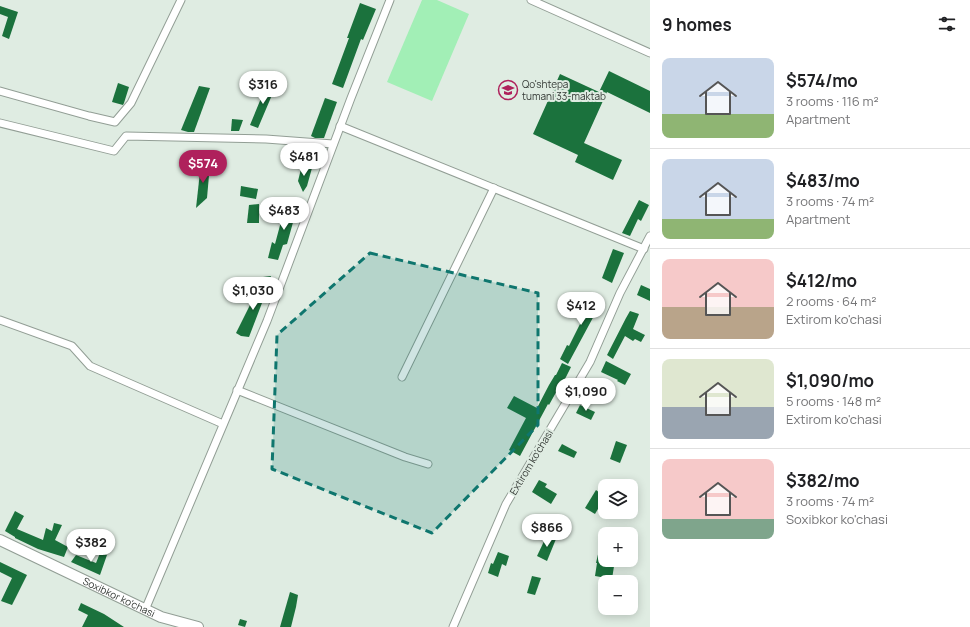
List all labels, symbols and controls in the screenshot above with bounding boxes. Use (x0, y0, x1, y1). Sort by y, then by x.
text: 9 homes (662, 13, 732, 36)
icon: filters (936, 13, 958, 35)
text: $574/mo (786, 69, 858, 92)
pin: $316 (239, 71, 287, 105)
icon: home (694, 74, 742, 122)
text: $316 (248, 75, 278, 93)
place label: Qo'shtepa tumani 33-maktab (522, 77, 606, 103)
school or university icon: Qo'shtepa tumani 33-maktab (497, 79, 519, 101)
text: 3 rooms · 116 m² (786, 92, 879, 110)
text: Apartment (786, 110, 850, 128)
pin: $481 (280, 143, 328, 177)
text: $481 (289, 147, 319, 165)
pin: $574 (179, 150, 227, 184)
text: $574 (188, 154, 218, 172)
text: $483/mo (786, 169, 860, 192)
icon: home (694, 175, 742, 223)
text: 3 rooms · 74 m² (786, 192, 874, 210)
pin: $483 (260, 197, 308, 231)
text: $483 (268, 201, 300, 219)
text: Apartment (786, 210, 850, 228)
text: $412/mo (786, 269, 857, 292)
icon: home (694, 275, 742, 323)
pin: $1,030 (220, 277, 286, 311)
text: $1,030 (232, 281, 274, 299)
pin: $412 (557, 292, 605, 326)
text: 2 rooms · 64 m² (786, 292, 877, 310)
text: $412 (566, 296, 596, 314)
text: Extirom ko'chasi (786, 310, 882, 328)
text: $1,090/mo (786, 369, 874, 392)
icon: home (694, 375, 742, 423)
pin: $1,090 (553, 378, 619, 412)
text: $1,090 (565, 382, 607, 400)
text: 5 rooms · 148 m² (786, 392, 881, 410)
text: Extirom ko'chasi (786, 410, 882, 428)
street label: Extirom ko'chasi (506, 427, 556, 497)
text: $382/mo (786, 469, 860, 492)
icon: home (694, 475, 742, 523)
map controls (598, 479, 638, 615)
button: layers (598, 479, 638, 519)
text: 3 rooms · 74 m² (786, 492, 874, 510)
text: Soxibkor ko'chasi (786, 510, 888, 528)
pin: $866 (523, 514, 571, 548)
text: $866 (531, 518, 563, 536)
button: + (598, 527, 638, 567)
pin: $382 (67, 529, 115, 563)
text: $382 (75, 533, 107, 551)
street label: Soxibkor ko'chasi (81, 574, 158, 620)
button: − (598, 575, 638, 615)

